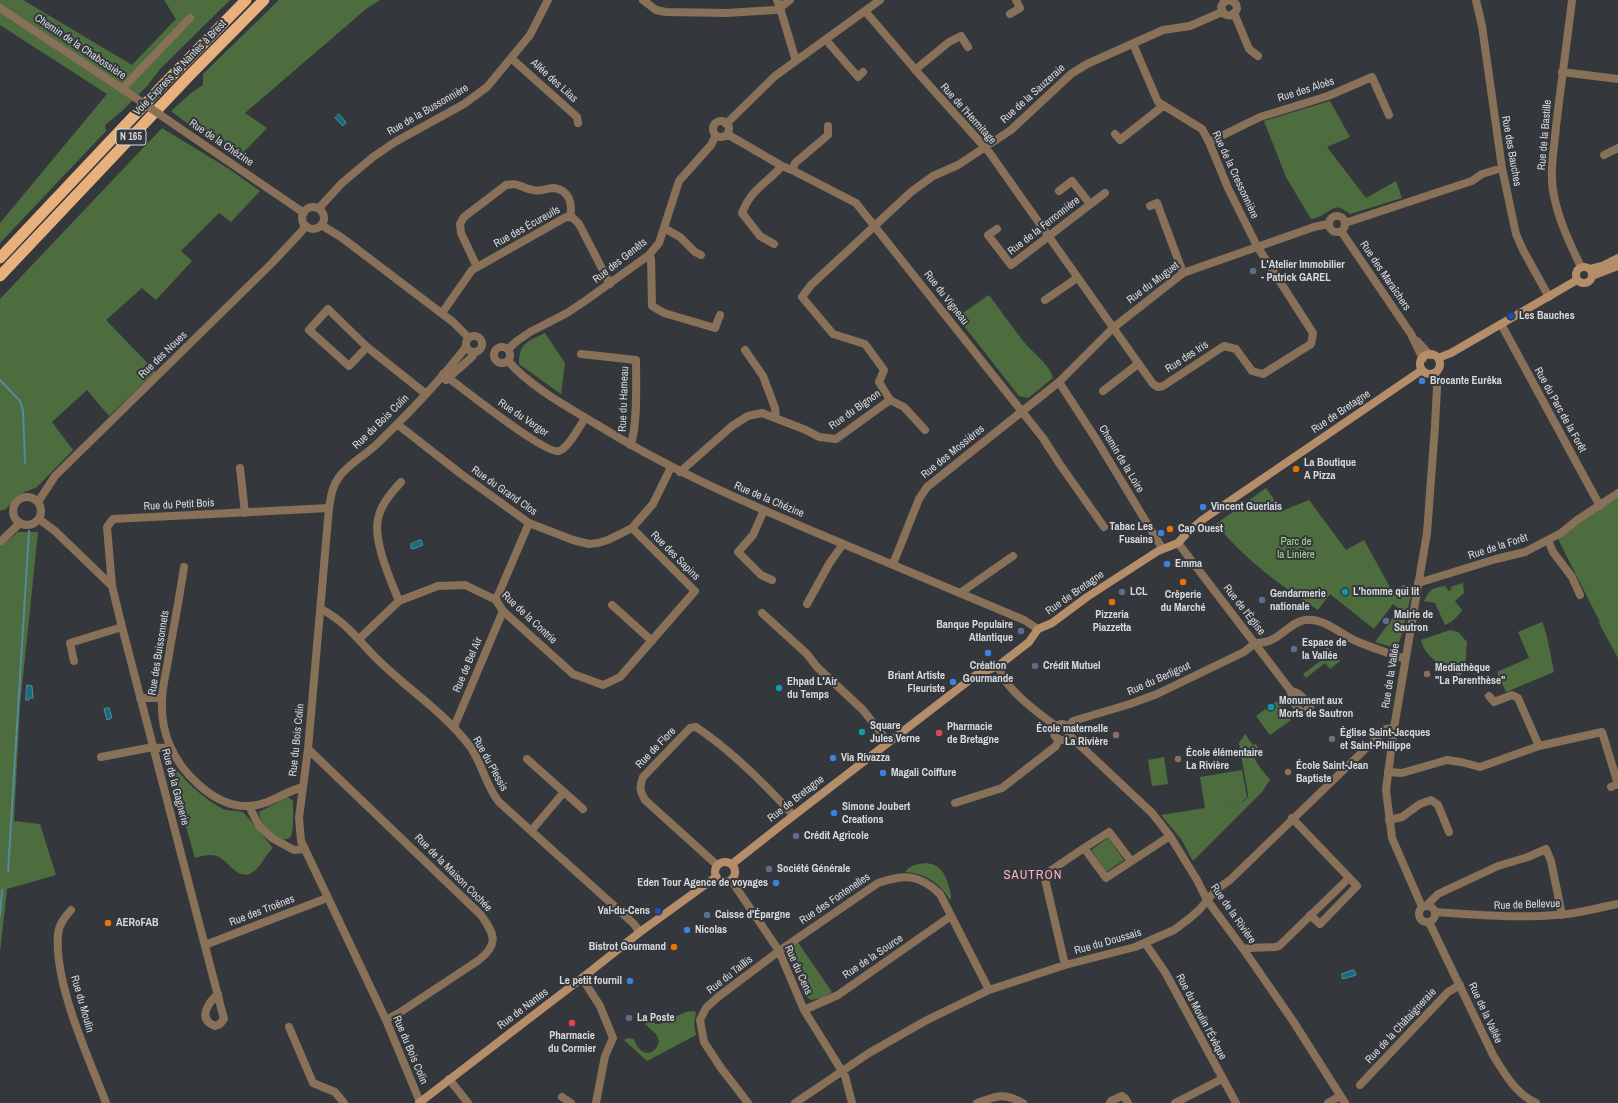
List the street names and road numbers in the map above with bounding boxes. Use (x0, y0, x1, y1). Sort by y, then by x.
street label: Chemin de la Chabossière (32, 12, 128, 82)
street label: Voie Express de Nantes à Brest (131, 17, 229, 119)
street label: Allée des Lilas (528, 56, 580, 106)
street label: Rue de la Sauzeraie (998, 62, 1068, 126)
street label: Rue des Aloès (1276, 75, 1336, 105)
street label: Rue de la Bussonnière (385, 81, 471, 139)
street label: Rue de l'Hermitage (937, 81, 999, 147)
street label: Rue de la Bastille (1535, 99, 1555, 171)
street label: Rue des Bauches (1498, 115, 1524, 187)
street label: Rue de la Chézine (186, 117, 256, 169)
road number: N 165 (116, 129, 146, 145)
street label: Rue de la Cressonnière (1209, 129, 1261, 221)
street label: Rue de la Ferronnière (1005, 194, 1083, 258)
street label: Rue des Écureuils (492, 203, 562, 251)
street label: Rue des Genêts (590, 236, 650, 286)
street label: Rue des Maraîchers (1357, 239, 1413, 313)
street label: Rue du Muguet (1124, 259, 1182, 307)
street label: Rue du Vigneau (921, 268, 971, 328)
street label: Rue des Noues (136, 329, 190, 381)
street label: Rue des Iris (1163, 338, 1211, 376)
street label: Rue du Parc de la Forêt (1531, 365, 1589, 455)
street label: Rue du Hameau (616, 366, 632, 432)
street label: Rue du Bignon (827, 387, 883, 433)
street label: Rue de Bretagne (1309, 387, 1373, 437)
street label: Rue du Bois Colin (350, 392, 412, 452)
street label: Rue du Verger (495, 396, 551, 440)
street label: Rue des Mossières (919, 422, 987, 482)
street label: Chemin de la Loire (1096, 423, 1146, 495)
street label: Rue du Grand Clos (469, 463, 539, 519)
street label: Rue de la Chézine (732, 479, 806, 521)
street label: Rue du Petit Bois (143, 497, 215, 513)
street label: Rue des Sapins (648, 529, 702, 583)
street label: Rue de la Forêt (1467, 531, 1529, 563)
street label: Rue de Bretagne (1043, 568, 1107, 618)
street label: Rue de l'Église (1220, 582, 1268, 638)
street label: Rue de la Contrie (499, 589, 559, 647)
street label: Rue des Buissonnets (146, 610, 172, 696)
street label: Rue de Bel Air (450, 635, 486, 695)
street label: Rue de la Vallée (1379, 643, 1403, 709)
street label: Rue du Berligout (1125, 659, 1193, 699)
street label: Rue du Bois Colin (287, 703, 307, 777)
street label: Rue de Flore (633, 725, 679, 771)
street label: Rue du Plessis (470, 734, 510, 794)
street label: Rue de la Gagnerie (158, 747, 192, 827)
street label: Rue de Bretagne (765, 773, 827, 825)
street label: Rue de la Maison Cochée (411, 831, 495, 915)
street label: Rue des Fontenelles (797, 871, 873, 927)
street label: Rue de la Rivière (1207, 881, 1259, 947)
street label: Rue des Troënes (227, 892, 297, 930)
street label: Rue de Bellevue (1494, 897, 1560, 913)
street label: Rue du Doussais (1073, 926, 1143, 958)
street label: Rue de la Source (840, 932, 906, 982)
street label: Rue du Cens (781, 943, 815, 997)
street label: Rue du Taillis (704, 953, 756, 997)
street label: Rue du Moulin l'Évêque (1173, 972, 1229, 1062)
street label: Rue du Moulin (68, 974, 96, 1034)
street label: Rue de la Vallée (1465, 981, 1505, 1045)
street label: Rue de Nantes (495, 986, 551, 1032)
street label: Rue de la Châtaigneraie (1363, 986, 1439, 1066)
street label: Rue du Bois Colin (390, 1014, 430, 1086)

